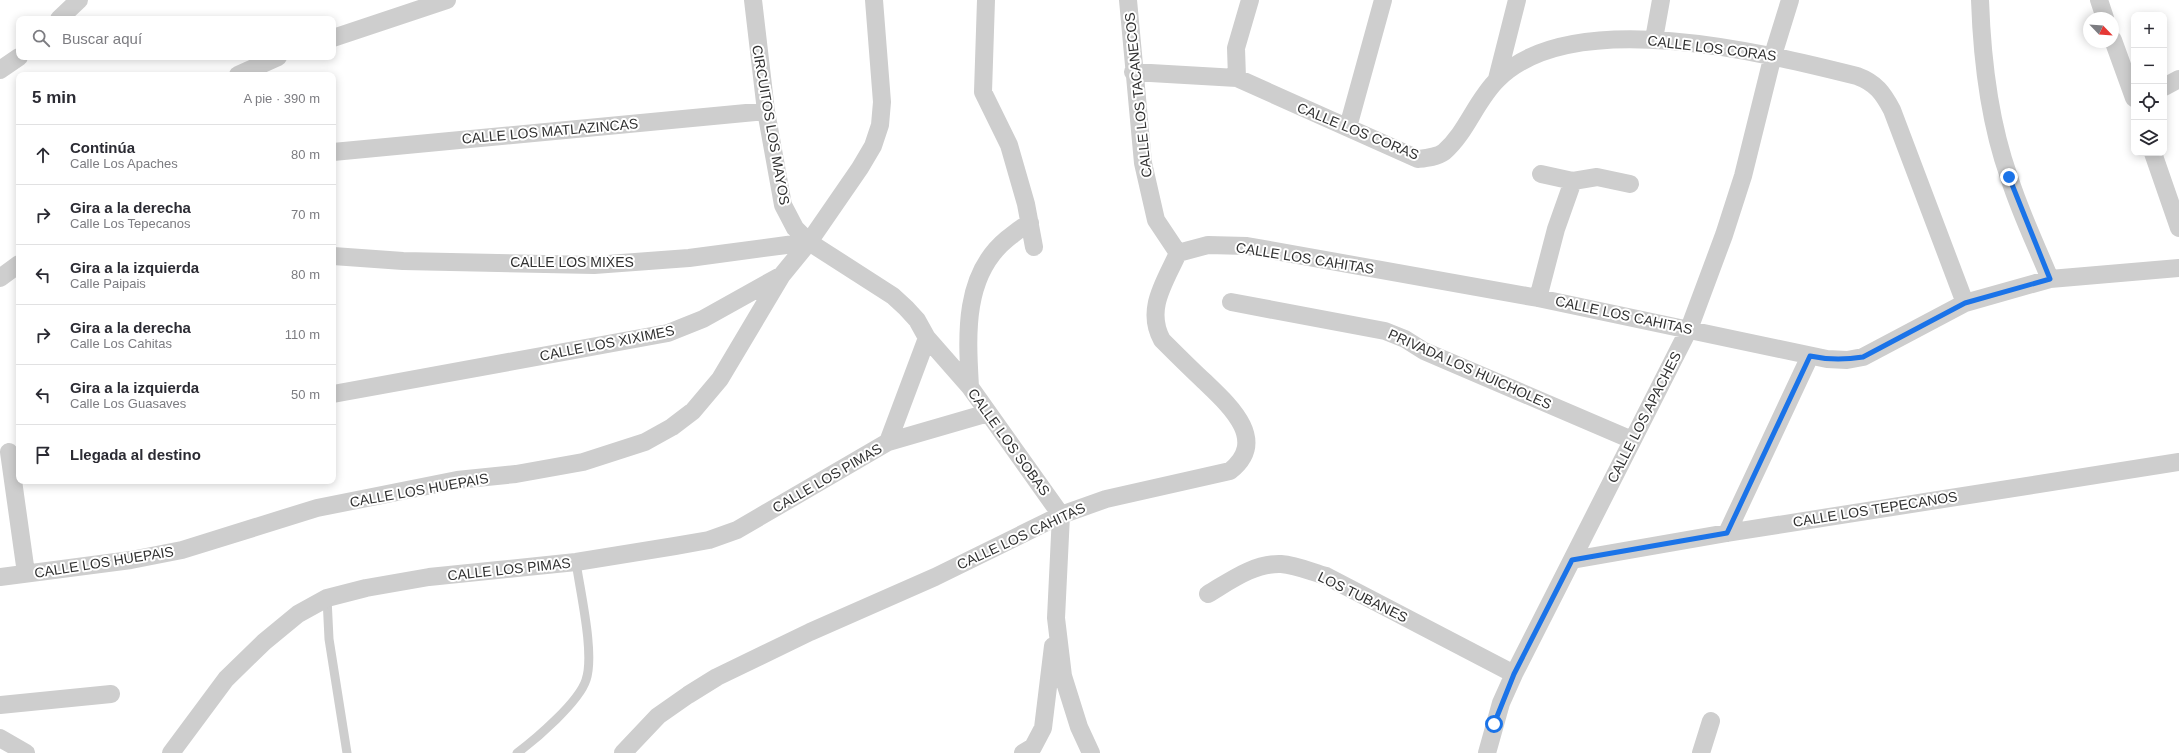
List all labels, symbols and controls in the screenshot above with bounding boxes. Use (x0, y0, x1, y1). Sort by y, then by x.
street label: CALLE LOS TACANECOS (1121, 12, 1155, 178)
north arrow (2083, 12, 2119, 48)
map controls (2131, 12, 2167, 156)
button: + (2131, 12, 2167, 48)
search box (16, 16, 336, 60)
icon: search (30, 27, 52, 49)
text: Buscar aquí (62, 30, 142, 47)
street label: CALLE LOS CORAS (1647, 32, 1777, 64)
street label: CIRCUITOS LOS MAYOS (749, 44, 793, 206)
button: − (2131, 48, 2167, 84)
button: locate (2131, 84, 2167, 120)
text: 5 min (32, 88, 76, 107)
text: A pie · 390 m (243, 91, 320, 106)
street label: CALLE LOS CORAS (1295, 99, 1421, 163)
street label: CALLE LOS MATLAZINCAS (461, 115, 639, 147)
button: layers (2131, 120, 2167, 156)
text: Continúa (70, 139, 135, 156)
icon: ahead (32, 144, 54, 166)
text: 80 m (291, 147, 320, 162)
text: Calle Los Apaches (70, 156, 178, 171)
route end (2000, 168, 2018, 186)
text: Gira a la derecha (70, 199, 191, 216)
icon: right (32, 204, 54, 226)
text: 70 m (291, 207, 320, 222)
text: Calle Los Tepecanos (70, 216, 190, 231)
street label: CALLE LOS CAHITAS (1235, 239, 1375, 277)
street label: CALLE LOS MIXES (510, 254, 634, 270)
text: Gira a la izquierda (70, 259, 199, 276)
icon: left (32, 264, 54, 286)
text: 80 m (291, 267, 320, 282)
text: Calle Paipais (70, 276, 146, 291)
street label: CALLE LOS CAHITAS (1554, 293, 1694, 337)
text: Gira a la derecha (70, 319, 191, 336)
street label: CALLE LOS XIXIMES (538, 322, 676, 364)
icon: right (32, 324, 54, 346)
street label: PRIVADA LOS HUICHOLES (1386, 326, 1554, 412)
text: 110 m (285, 327, 320, 342)
text: Calle Los Cahitas (70, 336, 172, 351)
street label: CALLE LOS APACHES (1604, 349, 1684, 485)
text: Gira a la izquierda (70, 379, 199, 396)
icon: left (32, 384, 54, 406)
street label: CALLE LOS SOBAS (965, 385, 1053, 499)
text: 50 m (291, 387, 320, 402)
text: Calle Los Guasaves (70, 396, 186, 411)
street label: CALLE LOS PIMAS (769, 440, 885, 516)
icon: arrive (32, 444, 54, 466)
text: Llegada al destino (70, 446, 201, 463)
street label: CALLE LOS HUEPAIS (348, 470, 490, 510)
street label: CALLE LOS TEPECANOS (1792, 488, 1958, 530)
street label: CALLE LOS CAHITAS (954, 499, 1088, 573)
street label: CALLE LOS HUEPAIS (33, 543, 175, 581)
street label: CALLE LOS PIMAS (447, 555, 571, 583)
street label: LOS TUBANES (1316, 568, 1410, 626)
route start (1485, 715, 1503, 733)

